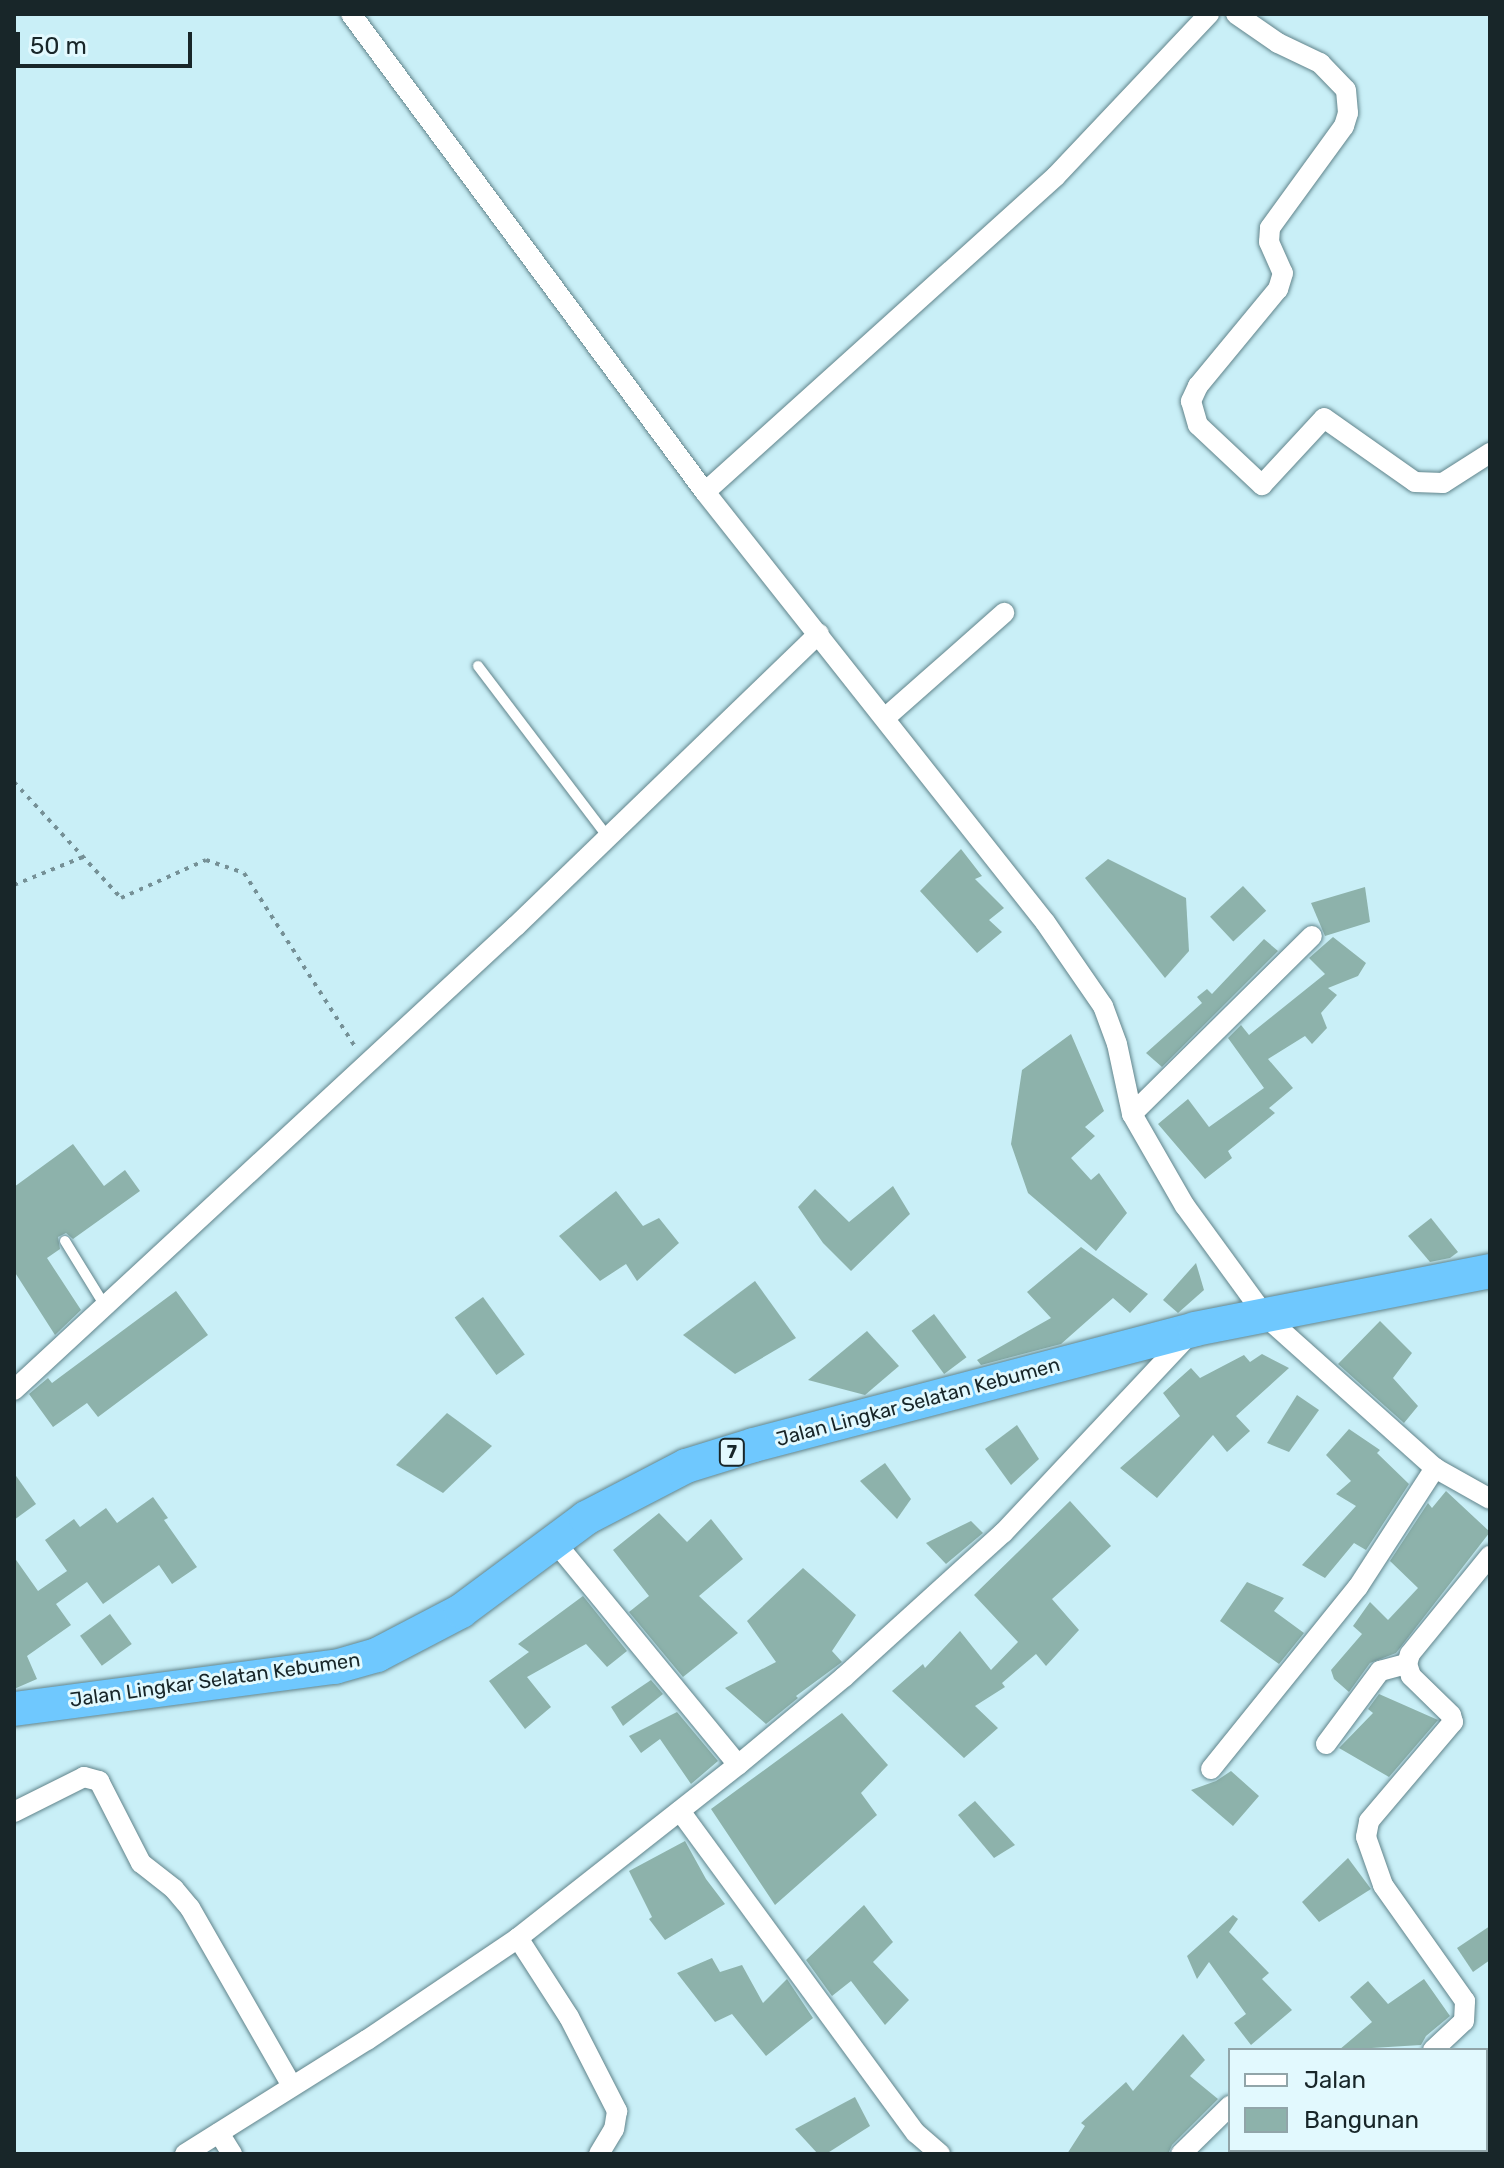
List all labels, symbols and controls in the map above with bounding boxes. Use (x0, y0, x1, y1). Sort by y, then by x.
scale bar (20, 16, 196, 66)
text: 50 m (30, 32, 87, 60)
street label: Jalan Lingkar Selatan Kebumen (773, 1352, 1063, 1452)
road number: 7 (718, 1438, 746, 1466)
street label: Jalan Lingkar Selatan Kebumen (68, 1648, 362, 1712)
legend (1228, 2048, 1488, 2152)
text: Jalan (1304, 2066, 1366, 2094)
text: Bangunan (1304, 2106, 1419, 2134)

